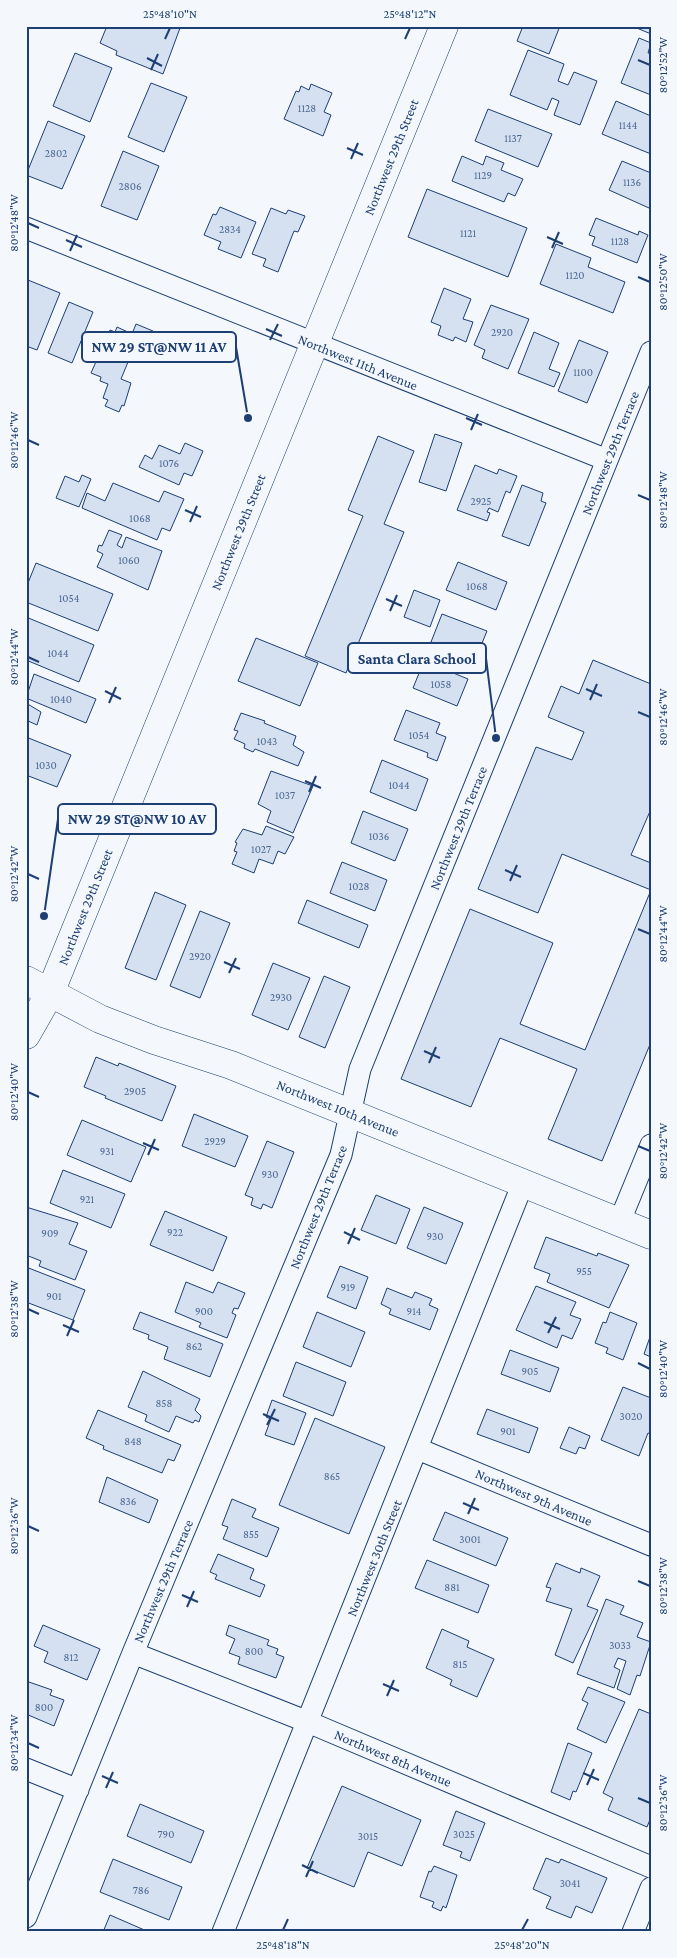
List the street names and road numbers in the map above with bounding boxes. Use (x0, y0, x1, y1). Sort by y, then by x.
street label: Northwest 29th Street (360, 96, 422, 217)
street label: Northwest 11th Avenue (296, 331, 420, 393)
street label: Northwest 29th Terrace (578, 389, 642, 517)
street label: Northwest 29th Street (207, 471, 269, 592)
street label: Northwest 29th Terrace (426, 764, 490, 892)
street label: Northwest 29th Street (54, 846, 116, 967)
street label: Northwest 10th Avenue (274, 1076, 402, 1140)
street label: Northwest 29th Terrace (286, 1143, 350, 1271)
street label: Northwest 9th Avenue (473, 1465, 595, 1529)
street label: Northwest 30th Street (343, 1497, 405, 1619)
street label: Northwest 29th Terrace (130, 1517, 196, 1645)
street label: Northwest 8th Avenue (332, 1726, 454, 1790)

